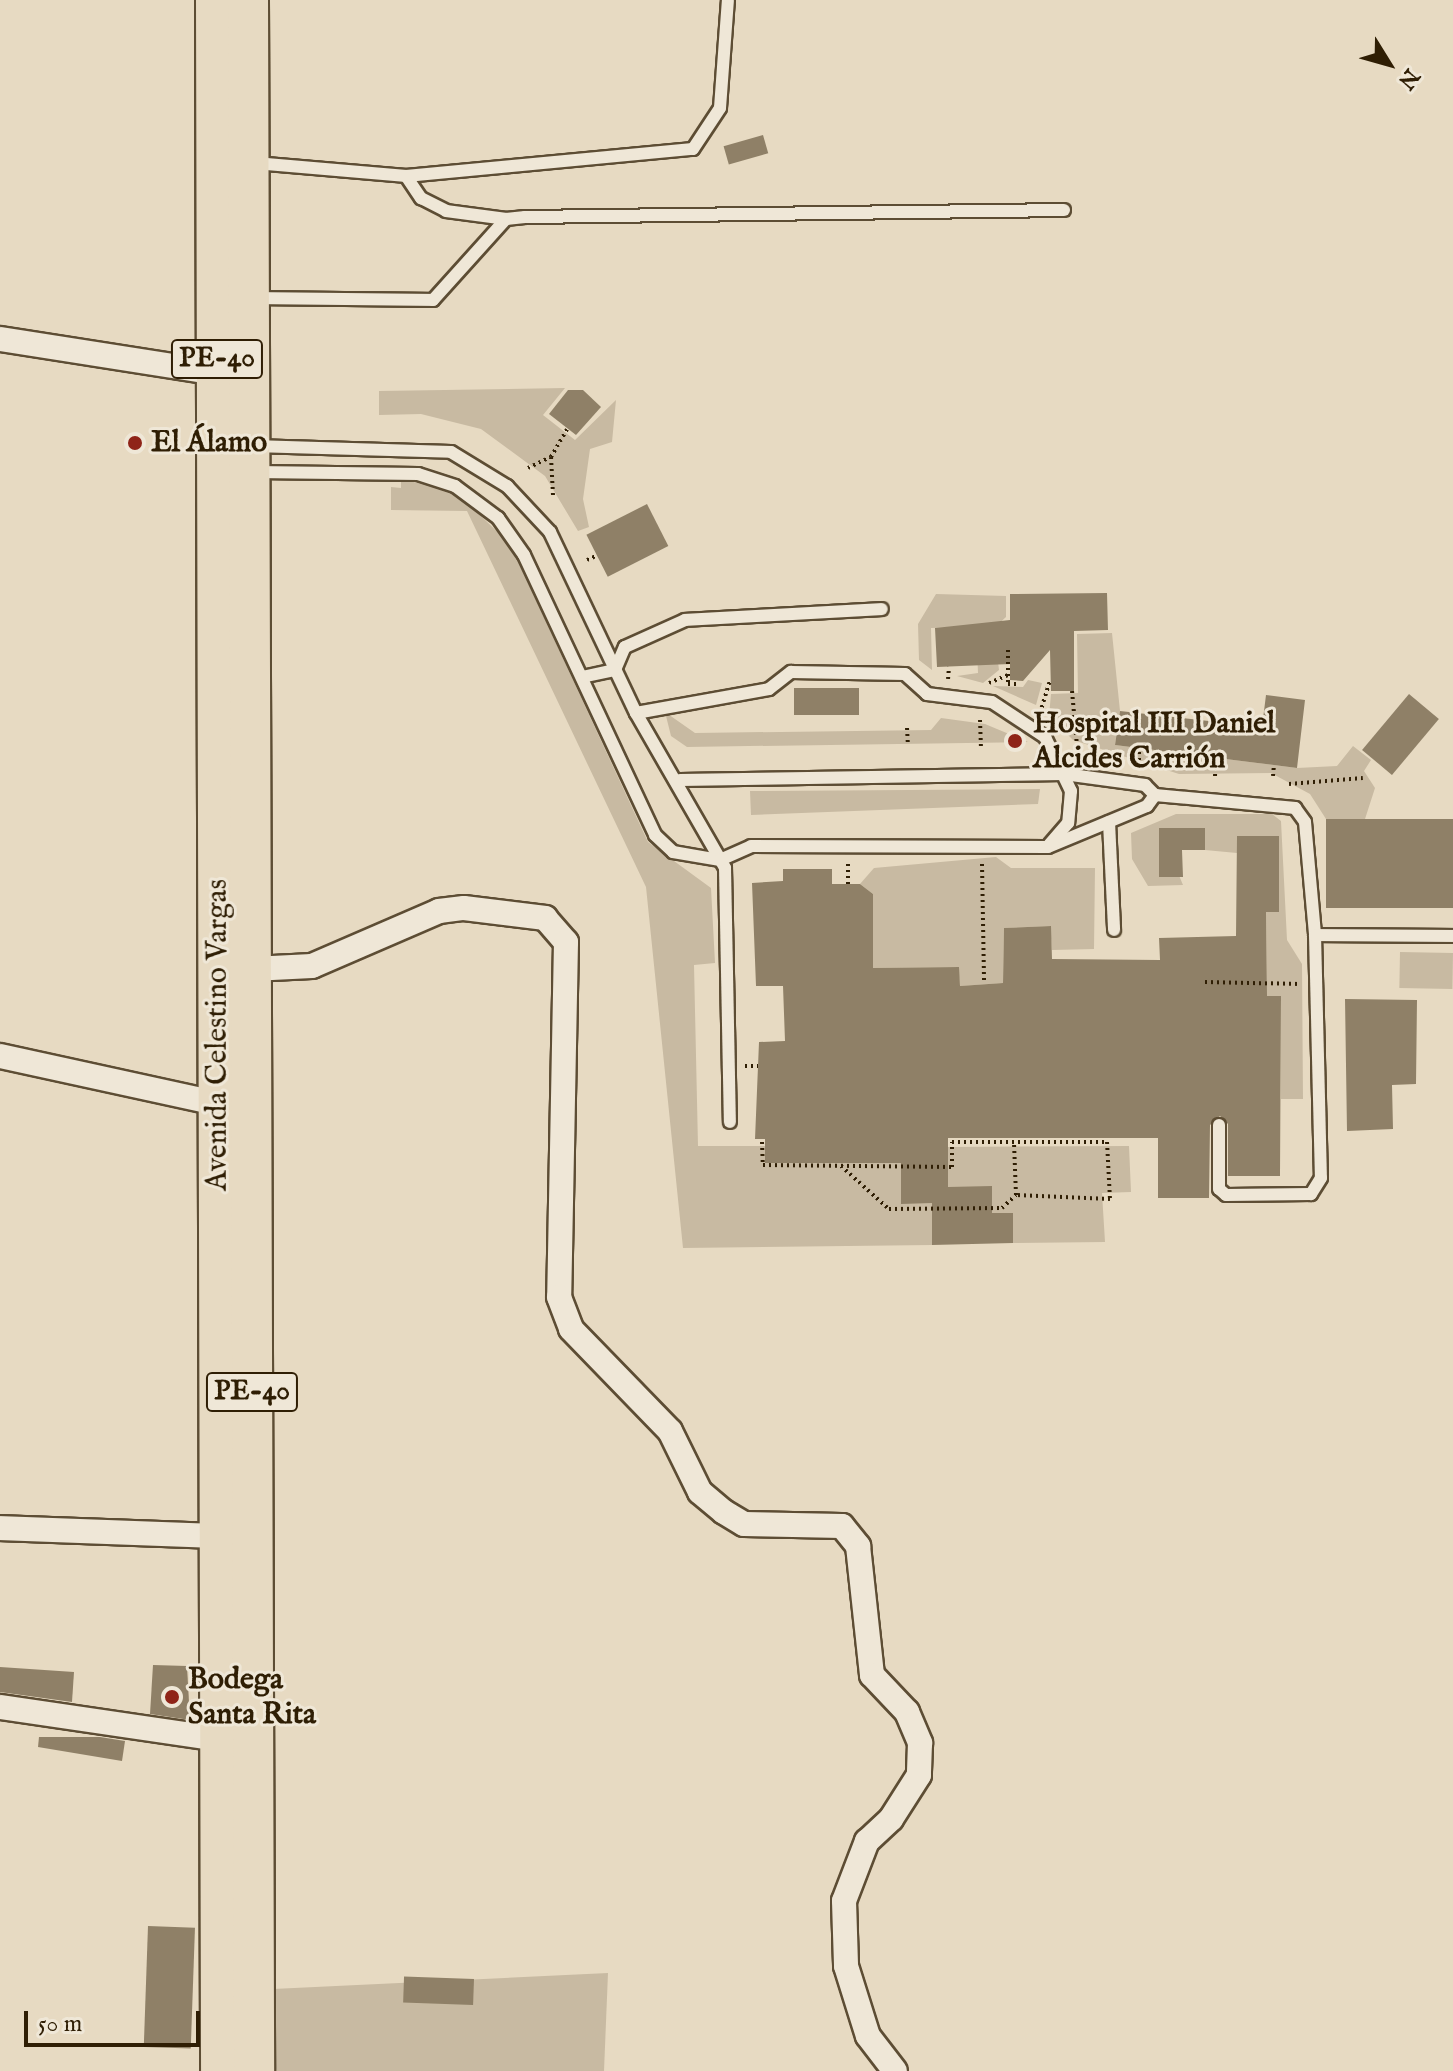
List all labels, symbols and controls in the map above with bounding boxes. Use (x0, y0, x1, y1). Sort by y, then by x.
north arrow (1349, 24, 1429, 104)
text: N (1391, 62, 1425, 94)
road number: PE-40 (169, 335, 265, 383)
place label: El Álamo (151, 425, 267, 461)
marker: El Álamo (126, 434, 144, 452)
place label: Hospital III Daniel Alcides Carrión (1033, 706, 1275, 776)
marker: Hospital III Daniel Alcides Carrión (1004, 730, 1026, 752)
street label: Avenida Celestino Vargas (200, 879, 236, 1191)
road number: PE-40 (204, 1368, 300, 1416)
place label: Bodega Santa Rita (188, 1662, 316, 1732)
marker: Bodega Santa Rita (163, 1688, 181, 1706)
scale bar (28, 1995, 204, 2045)
text: 50 m (38, 2009, 82, 2040)

